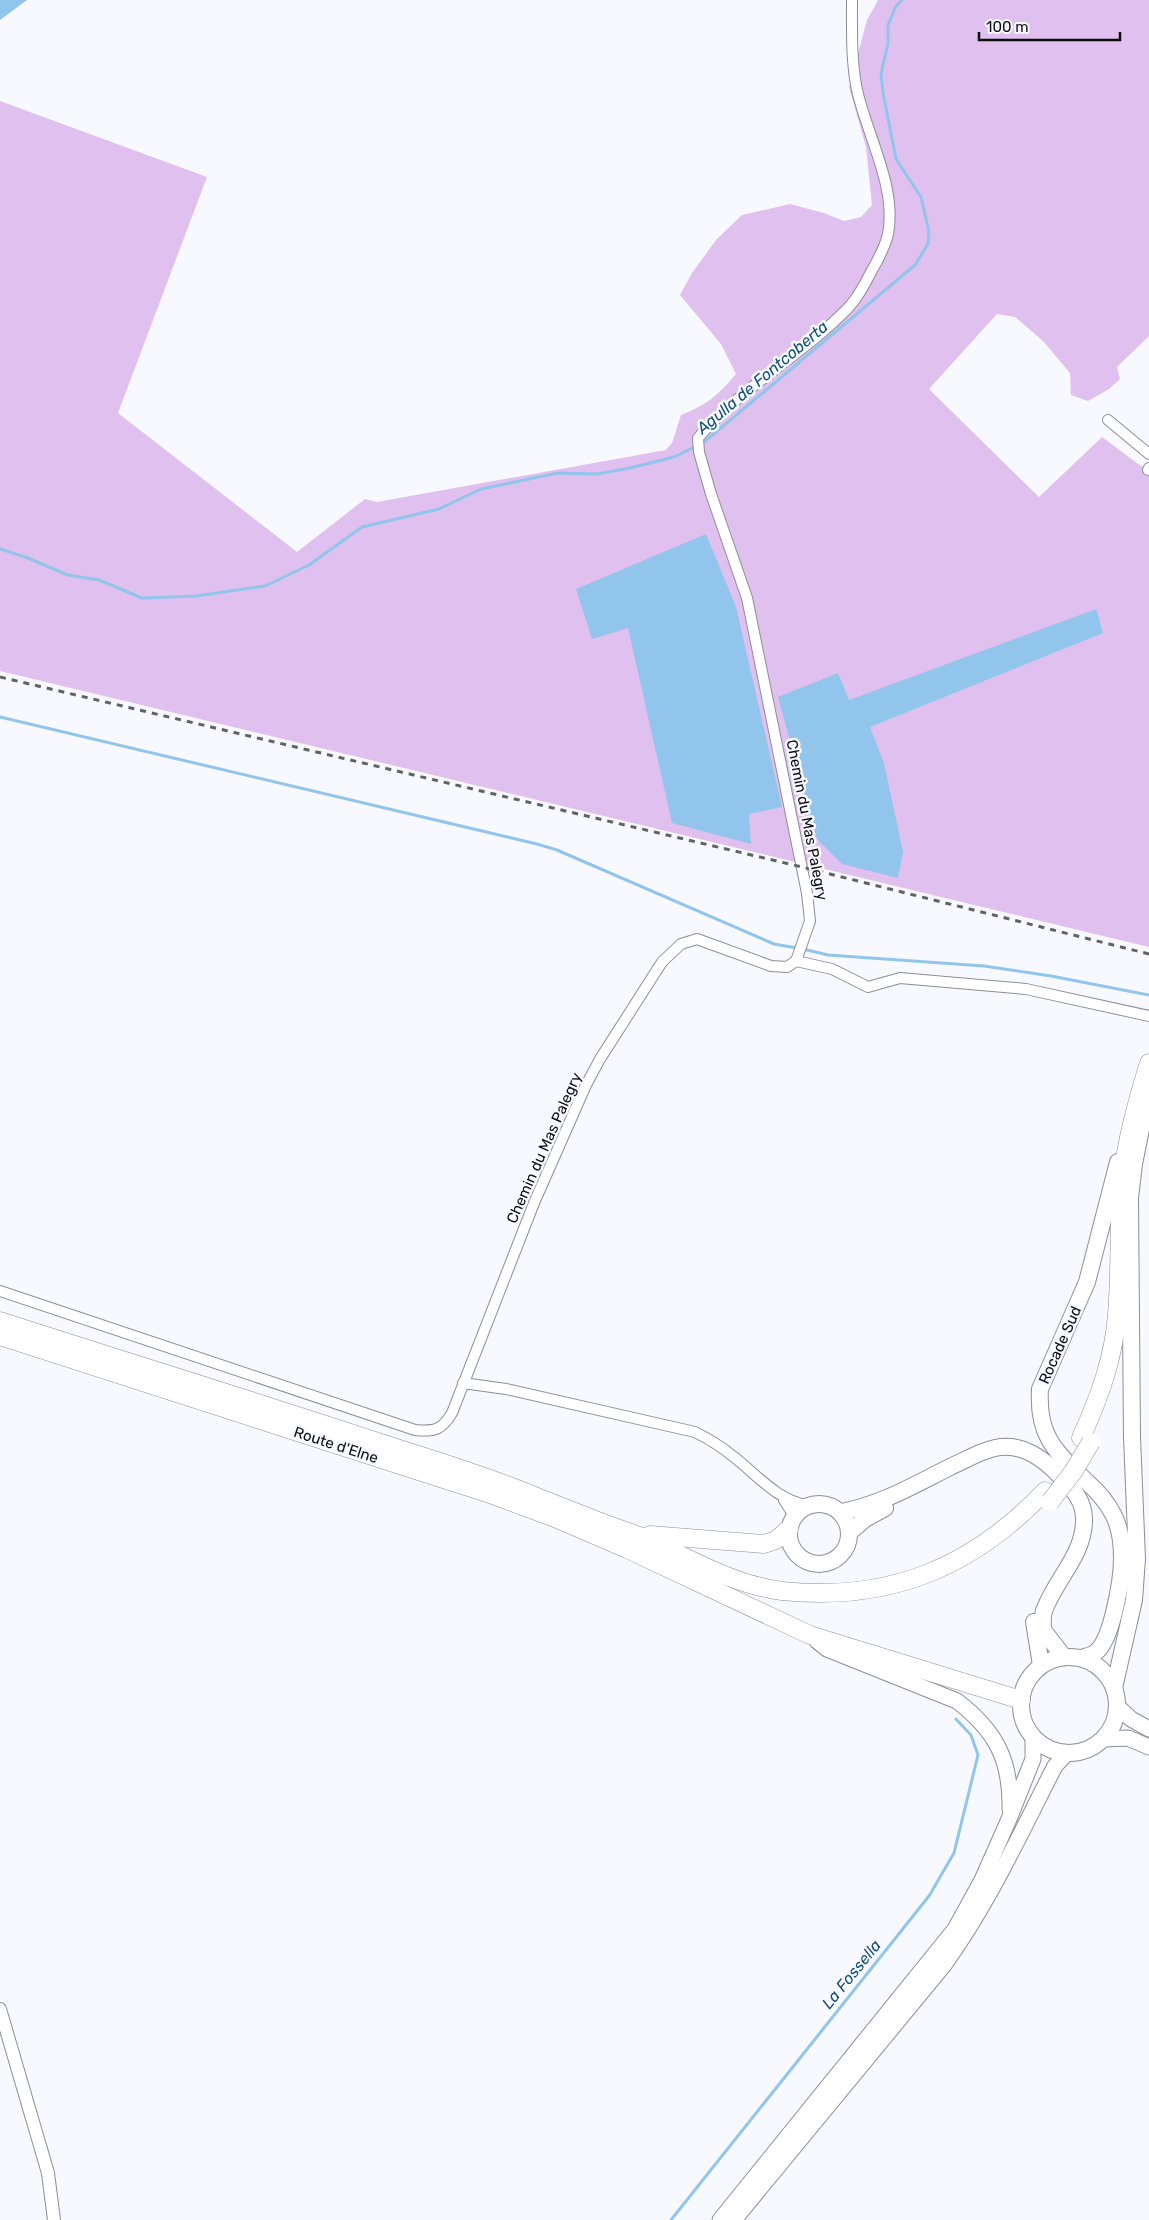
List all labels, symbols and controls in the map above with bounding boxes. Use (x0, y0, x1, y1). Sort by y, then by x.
scale bar (979, 10, 1120, 42)
text: 100 m (986, 18, 1028, 36)
water label: Agulla de Fontcoberta (692, 317, 832, 438)
street label: Chemin du Mas Palegry (783, 738, 831, 902)
street label: Chemin du Mas Palegry (503, 1070, 585, 1226)
street label: Rocade Sud (1035, 1303, 1085, 1387)
street label: Route d'Elne (291, 1423, 381, 1467)
water label: La Fossella (818, 1936, 885, 2013)

